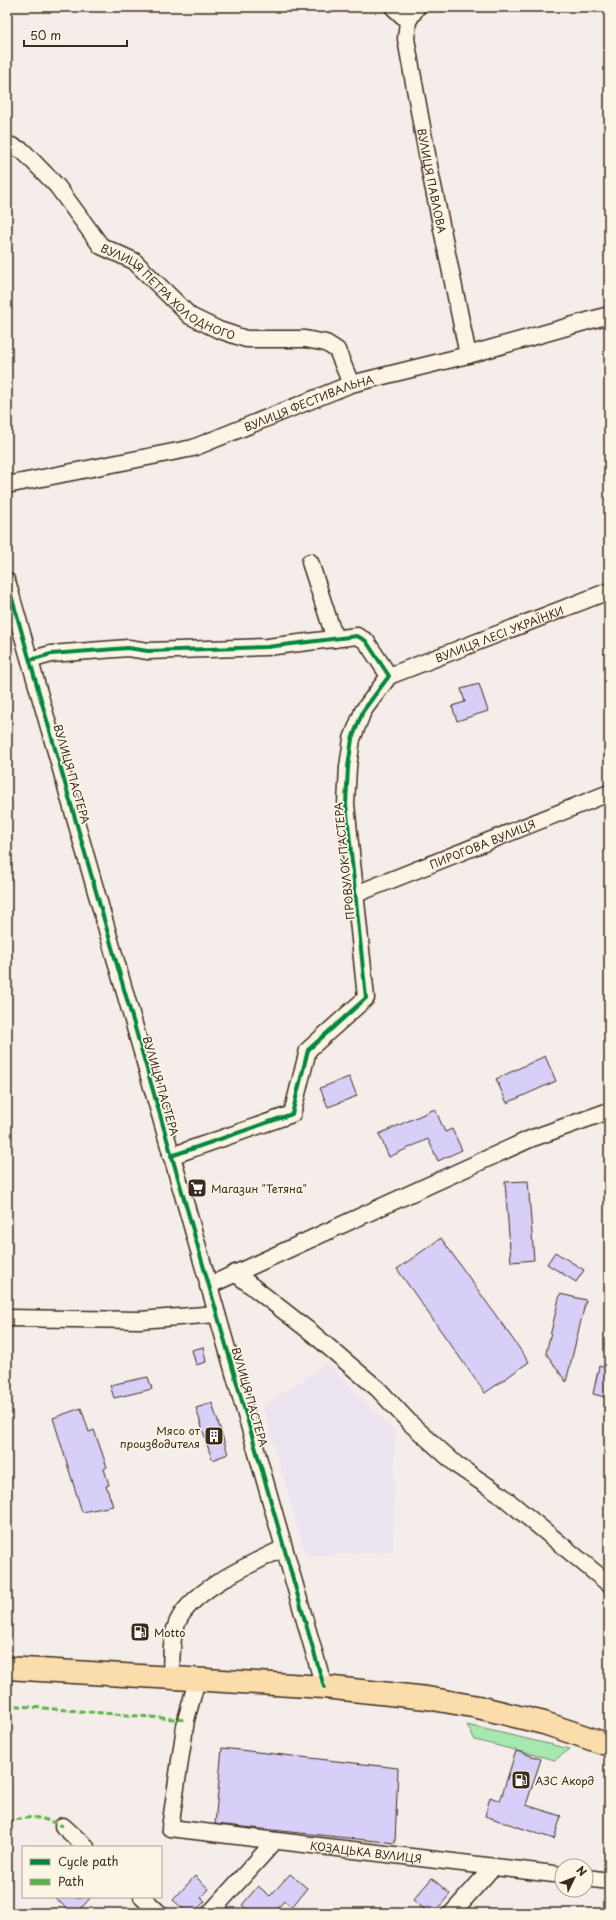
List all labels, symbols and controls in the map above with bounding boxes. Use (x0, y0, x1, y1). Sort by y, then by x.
scale bar (24, 22, 127, 48)
text: 50 m (30, 26, 61, 44)
street label: ВУЛИЦЯ ПАВЛОВА (414, 127, 451, 235)
street label: ВУЛИЦЯ ПЕТРА ХОЛОДНОГО (98, 239, 238, 343)
street label: ВУЛИЦЯ ФЕСТИВАЛЬНА (241, 370, 376, 435)
street label: ВУЛИЦЯ ЛЕСІ УКРАЇНКИ (432, 601, 566, 666)
street label: ВУЛИЦЯ ПАСТЕРА (50, 722, 95, 826)
street label: ПРОВУЛОК ПАСТЕРА (329, 801, 359, 921)
street label: ПИРОГОВА ВУЛИЦЯ (427, 815, 538, 872)
street label: ВУЛИЦЯ ПАСТЕРА (139, 1034, 184, 1138)
supermarket icon: Магазин "Тетяна" (186, 1177, 208, 1199)
place label: Магазин "Тетяна" (211, 1180, 307, 1197)
street label: ВУЛИЦЯ ПАСТЕРА (228, 1345, 273, 1449)
place label: Мясо от производителя (120, 1422, 201, 1452)
building icon: Мясо от производителя (203, 1425, 225, 1447)
fuel station icon: Motto (129, 1621, 151, 1643)
place label: Motto (154, 1624, 185, 1641)
fuel station icon: АЗС Акорд (510, 1769, 532, 1791)
place label: АЗС Акорд (535, 1772, 594, 1789)
street label: КОЗАЦЬКА ВУЛИЦЯ (309, 1836, 423, 1867)
legend (22, 1846, 162, 1898)
text: Cycle path (58, 1852, 119, 1870)
north arrow (554, 1858, 594, 1898)
text: N (572, 1862, 591, 1880)
text: Path (58, 1872, 84, 1890)

